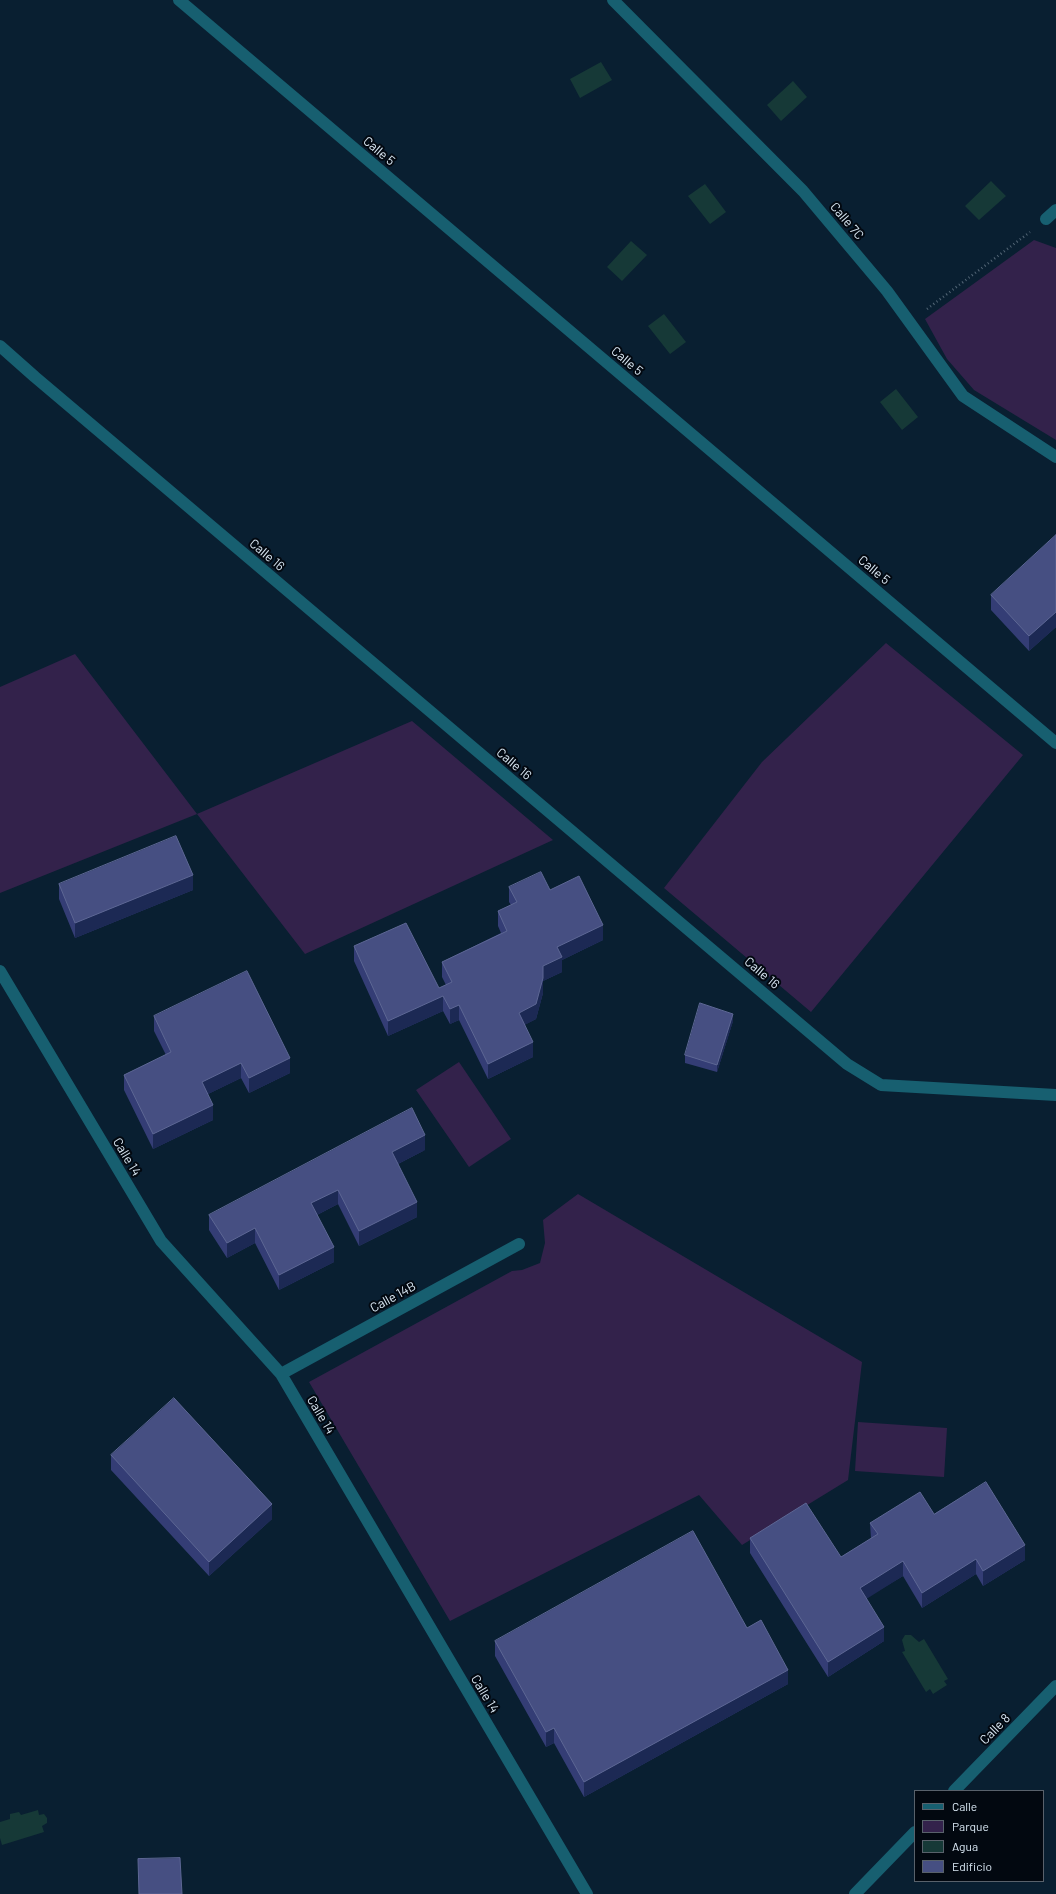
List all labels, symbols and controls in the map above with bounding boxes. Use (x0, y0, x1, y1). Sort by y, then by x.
street label: Calle 5 (360, 133, 398, 169)
street label: Calle 7C (827, 199, 867, 243)
street label: Calle 5 (608, 343, 646, 379)
street label: Calle 16 (246, 536, 288, 574)
street label: Calle 5 (855, 552, 893, 588)
street label: Calle 16 (493, 745, 535, 783)
street label: Calle 16 (741, 954, 783, 992)
street label: Calle 14 (110, 1135, 144, 1179)
street label: Calle 14B (367, 1278, 419, 1316)
street label: Calle 14 (304, 1393, 338, 1437)
street label: Calle 14 (468, 1672, 502, 1716)
street label: Calle 8 (977, 1710, 1013, 1748)
legend (914, 1790, 1044, 1882)
text: Calle (952, 1799, 977, 1813)
text: Parque (952, 1819, 989, 1833)
text: Agua (952, 1839, 978, 1853)
text: Edificio (952, 1859, 992, 1873)

